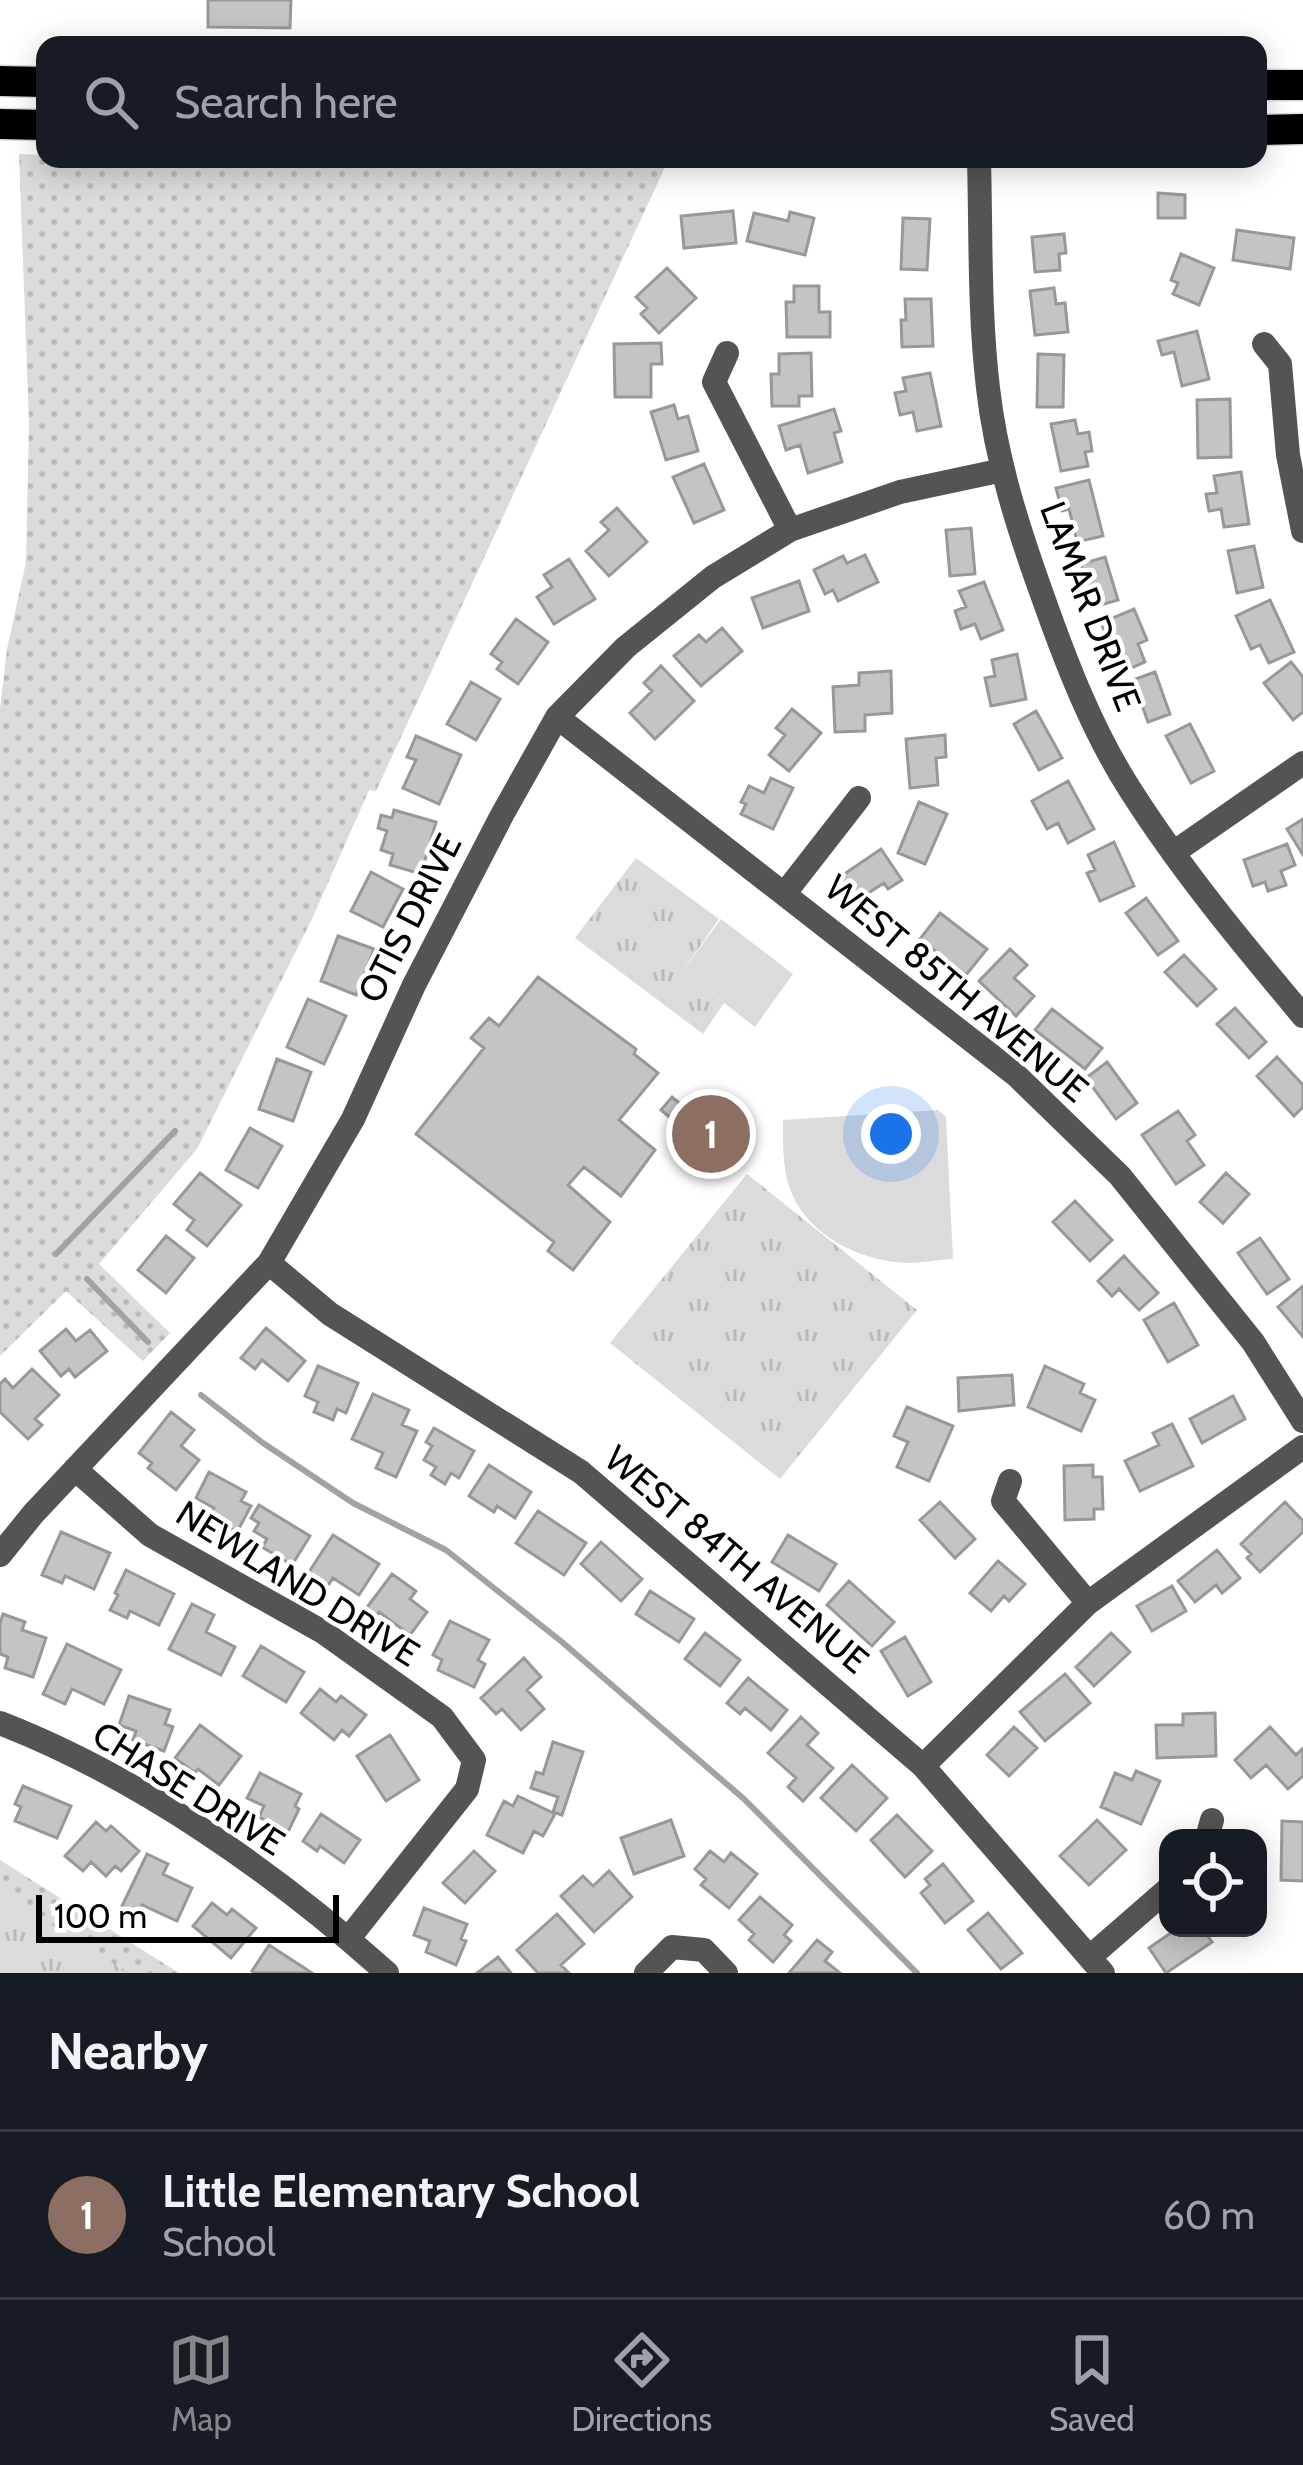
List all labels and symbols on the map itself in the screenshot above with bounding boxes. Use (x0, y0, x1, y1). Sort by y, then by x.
street label: LAMAR DRIVE (1031, 495, 1151, 717)
street label: OTIS DRIVE (348, 826, 470, 1010)
street label: WEST 85TH AVENUE (816, 865, 1098, 1111)
pin: 1 (672, 1089, 750, 1179)
your location (861, 1104, 921, 1164)
street label: WEST 84TH AVENUE (596, 1436, 878, 1682)
street label: NEWLAND DRIVE (168, 1491, 428, 1675)
street label: CHASE DRIVE (85, 1712, 293, 1864)
scale bar (36, 1889, 339, 1942)

